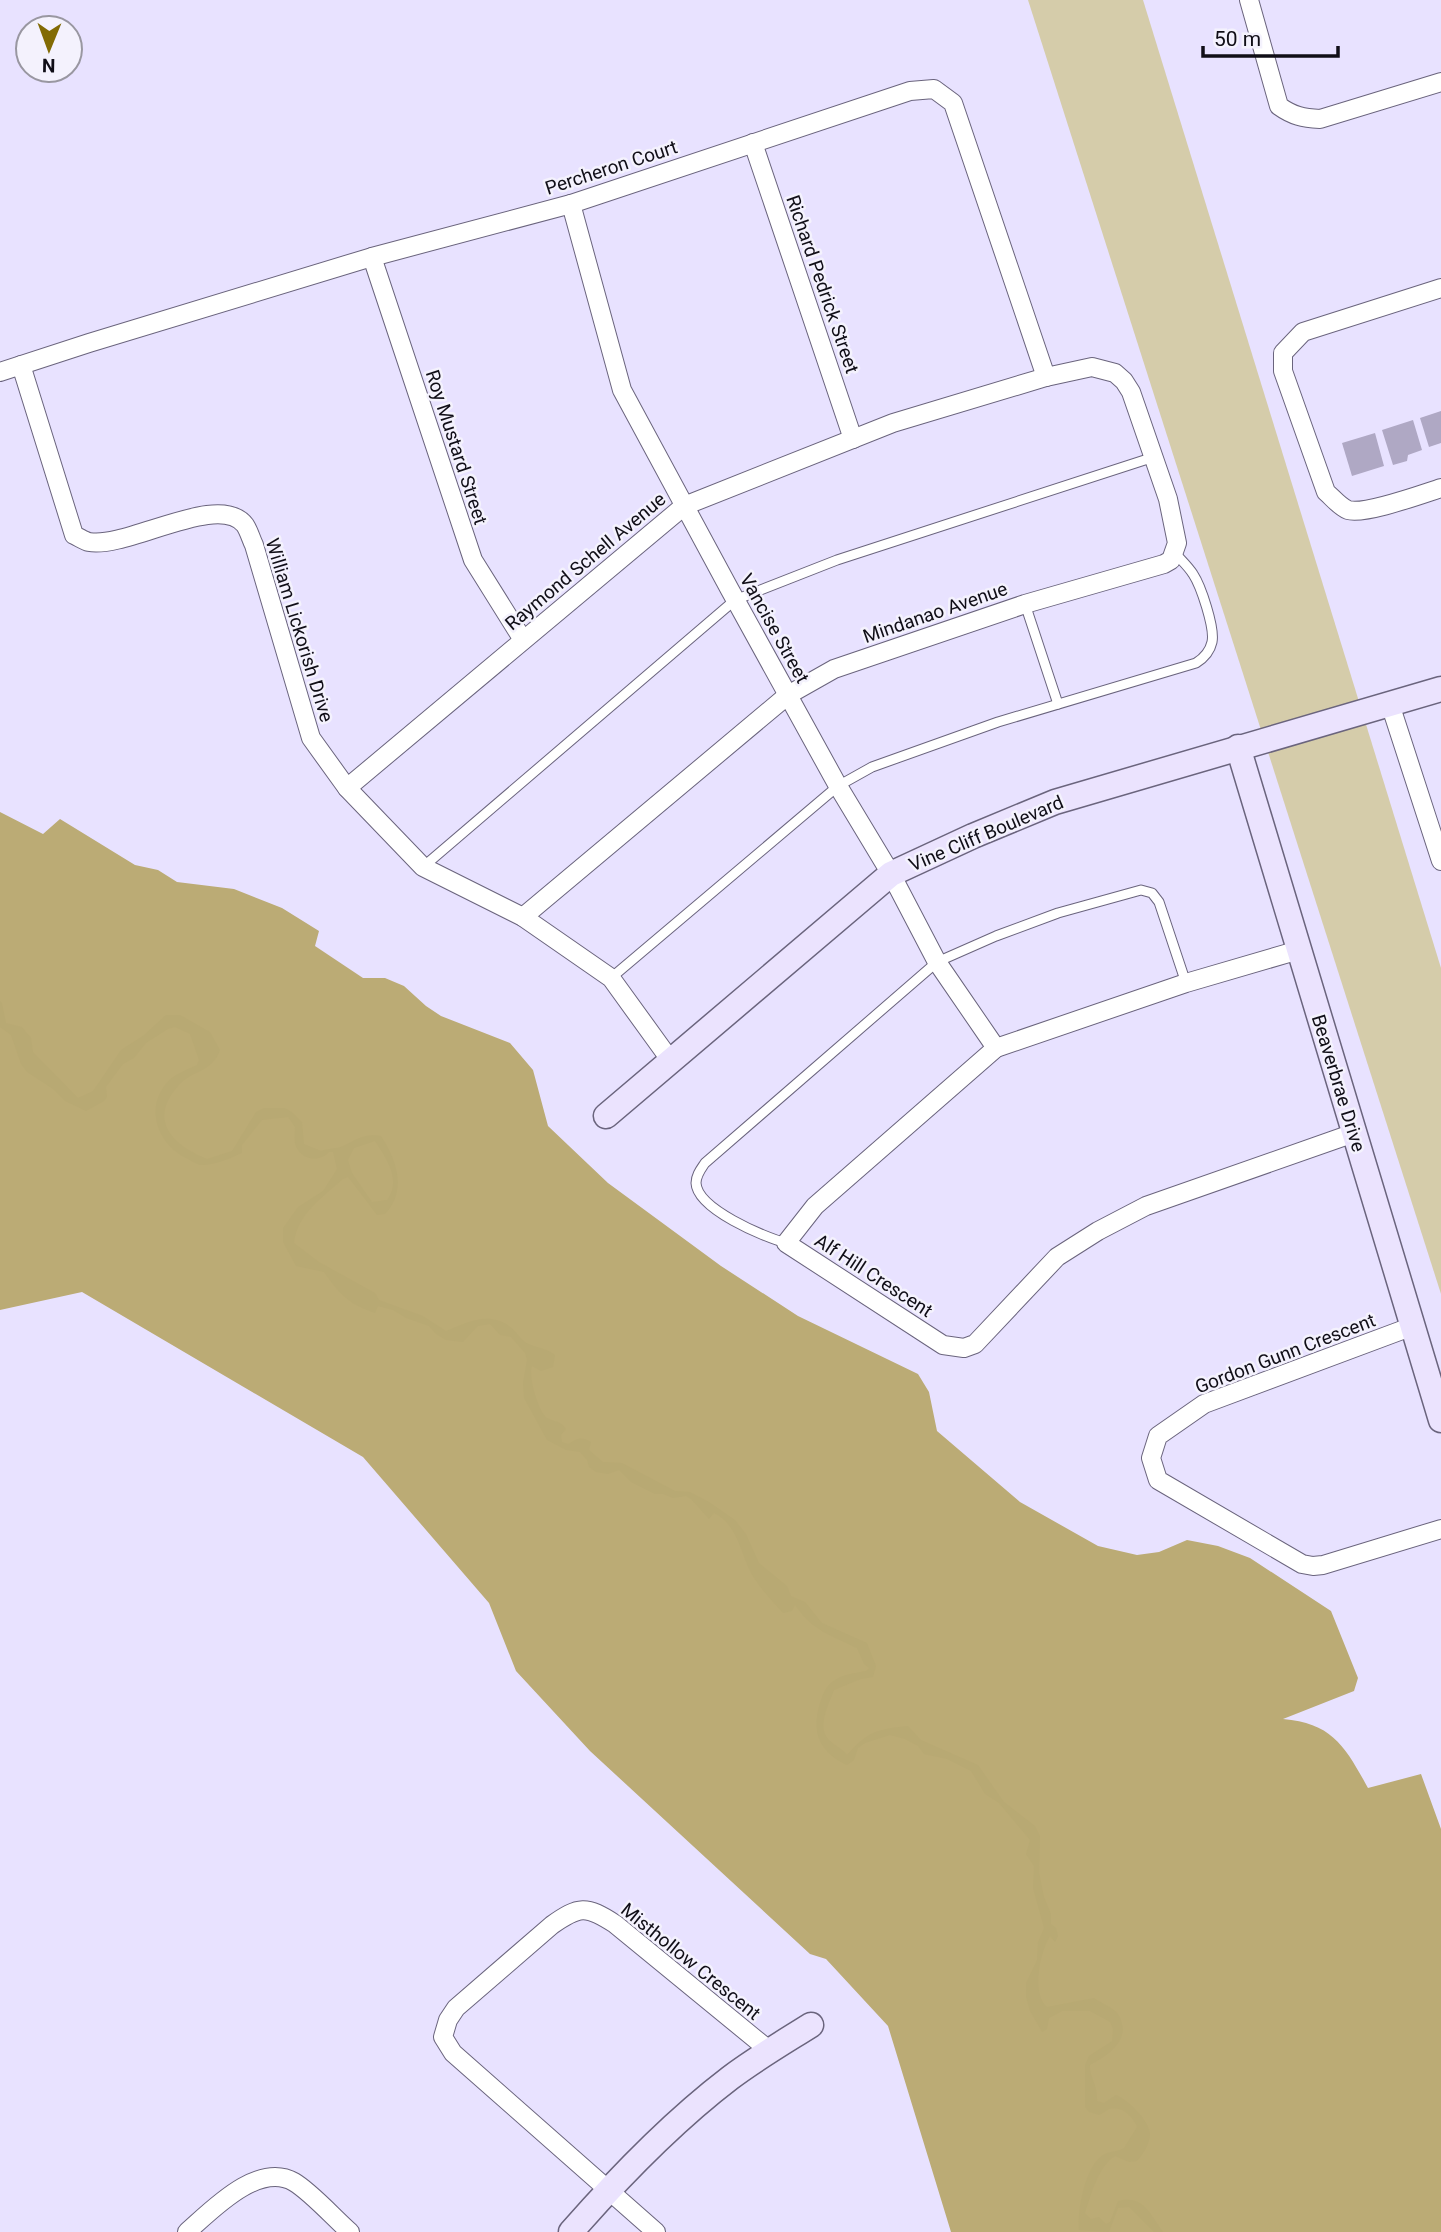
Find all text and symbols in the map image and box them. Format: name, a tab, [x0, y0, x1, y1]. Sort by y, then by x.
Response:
north arrow	[14, 14, 84, 84]
scale bar	[1203, 14, 1338, 58]
text: 50 m	[1214, 27, 1261, 51]
text: N	[42, 54, 56, 77]
street label: Percheron Court	[542, 135, 680, 200]
street label: Richard Pedrick Street	[781, 192, 864, 376]
street label: Roy Mustard Street	[421, 367, 492, 527]
street label: Raymond Schell Avenue	[500, 488, 670, 635]
street label: William Lickorish Drive	[261, 535, 338, 725]
street label: Vancise Street	[735, 569, 814, 687]
street label: Mindanao Avenue	[860, 577, 1010, 648]
street label: Vine Cliff Boulevard	[905, 791, 1067, 876]
street label: Beaverbrae Drive	[1307, 1012, 1370, 1155]
street label: Alf Hill Crescent	[811, 1229, 937, 1322]
street label: Gordon Gunn Crescent	[1192, 1308, 1379, 1398]
street label: Misthollow Crescent	[616, 1898, 765, 2025]

